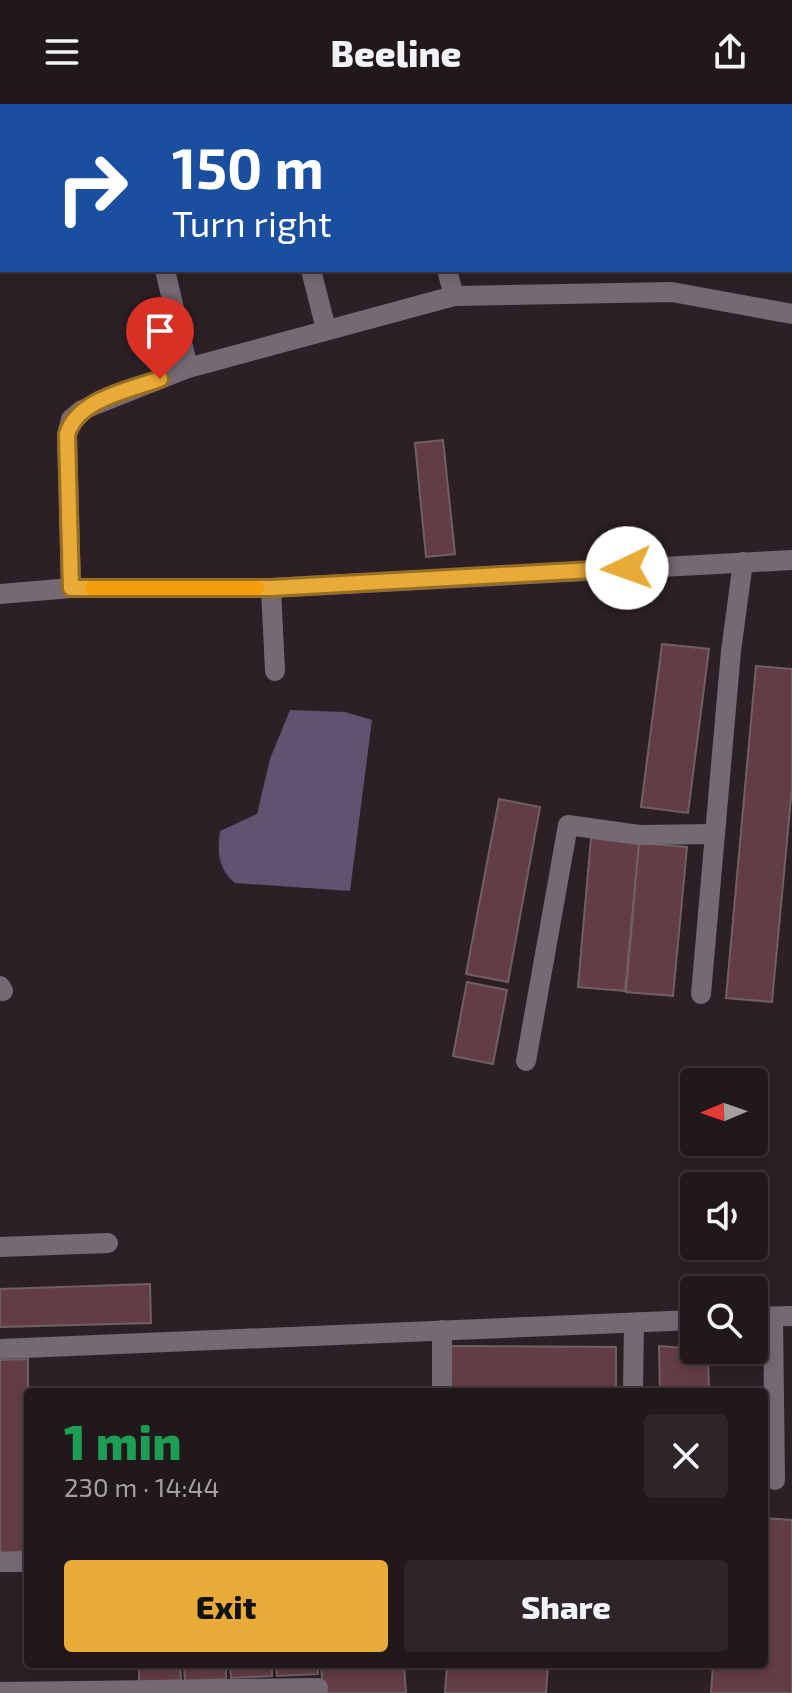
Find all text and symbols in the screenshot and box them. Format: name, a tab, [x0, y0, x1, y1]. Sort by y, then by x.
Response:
icon: menu	[40, 30, 84, 74]
icon: share	[708, 30, 752, 74]
text: Beeline	[331, 31, 461, 74]
text: 150 m	[172, 133, 324, 200]
icon: right	[40, 136, 144, 240]
text: Turn right	[172, 201, 332, 244]
pin	[126, 297, 194, 379]
icon: arrive	[138, 309, 182, 353]
position arrow	[585, 526, 669, 610]
north arrow	[680, 1068, 768, 1156]
map controls	[680, 1068, 768, 1364]
button: sound	[680, 1172, 768, 1260]
button: search	[680, 1276, 768, 1364]
text: 1 min	[64, 1412, 182, 1470]
button: close	[644, 1414, 728, 1498]
text: 230 m · 14:44	[64, 1471, 220, 1502]
button: Exit	[64, 1560, 388, 1652]
button: Share	[404, 1560, 728, 1652]

